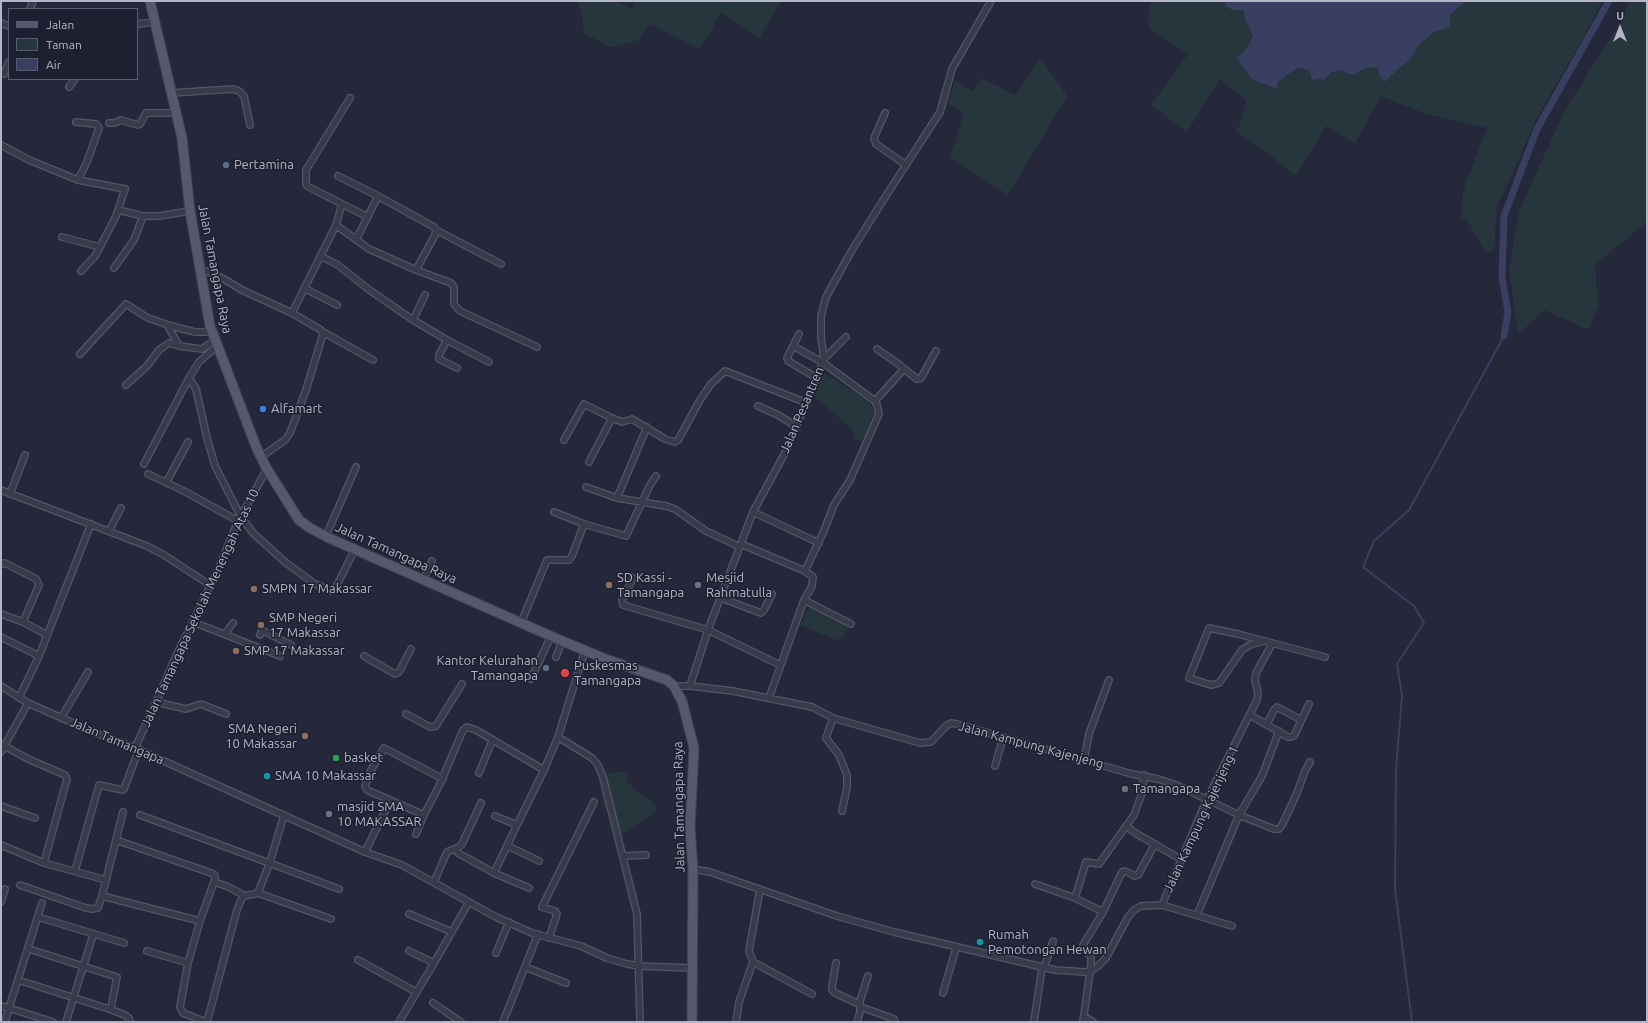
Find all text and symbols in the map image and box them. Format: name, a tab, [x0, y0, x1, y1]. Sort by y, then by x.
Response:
legend	[8, 8, 138, 80]
north arrow	[1600, 8, 1640, 48]
text: U	[1616, 10, 1624, 22]
text: Jalan	[46, 18, 74, 31]
text: Taman	[46, 38, 82, 51]
text: Air	[46, 58, 61, 71]
place label: Pertamina	[234, 157, 294, 173]
marker: Pertamina	[221, 160, 231, 170]
street label: Jalan Tamangapa Raya	[195, 203, 235, 335]
street label: Jalan Pesantren	[777, 364, 827, 456]
place label: Alfamart	[271, 401, 322, 417]
marker: Alfamart	[258, 404, 268, 414]
street label: Jalan Tamangapa Sekolah Menengah Atas 10	[138, 487, 262, 729]
street label: Jalan Tamangapa Raya	[333, 519, 459, 587]
place label: SD Kassi - Tamangapa	[617, 570, 684, 601]
place label: Mesjid Rahmatulla	[706, 570, 772, 601]
marker: SD Kassi - Tamangapa	[604, 580, 614, 590]
marker: Mesjid Rahmatulla	[693, 580, 703, 590]
place label: SMPN 17 Makassar	[262, 581, 372, 597]
marker: SMPN 17 Makassar	[249, 584, 259, 594]
place label: SMP Negeri 17 Makassar	[269, 610, 341, 641]
marker: SMP Negeri 17 Makassar	[256, 620, 266, 630]
place label: SMP 17 Makassar	[244, 643, 345, 659]
marker: SMP 17 Makassar	[231, 646, 241, 656]
place label: Kantor Kelurahan Tamangapa	[437, 653, 538, 684]
place label: Puskesmas Tamangapa	[574, 658, 641, 689]
marker: Kantor Kelurahan Tamangapa	[541, 663, 551, 673]
marker: Puskesmas Tamangapa	[559, 667, 571, 679]
street label: Jalan Tamangapa	[68, 714, 166, 768]
street label: Jalan Kampung Kajenjeng	[957, 718, 1105, 772]
place label: SMA Negeri 10 Makassar	[225, 721, 297, 752]
marker: SMA Negeri 10 Makassar	[300, 731, 310, 741]
street label: Jalan Tamangapa Raya	[670, 741, 688, 873]
street label: Jalan Kampung Kajenjeng 1	[1160, 743, 1242, 895]
place label: basket	[344, 750, 383, 766]
marker: basket	[331, 753, 341, 763]
place label: SMA 10 Makassar	[275, 768, 376, 784]
marker: SMA 10 Makassar	[262, 771, 272, 781]
place label: Tamangapa	[1133, 781, 1200, 797]
marker: Tamangapa	[1120, 784, 1130, 794]
place label: masjid SMA 10 MAKASSAR	[337, 799, 422, 830]
marker: masjid SMA 10 MAKASSAR	[324, 809, 334, 819]
place label: Rumah Pemotongan Hewan	[988, 927, 1107, 958]
marker: Rumah Pemotongan Hewan	[975, 937, 985, 947]

